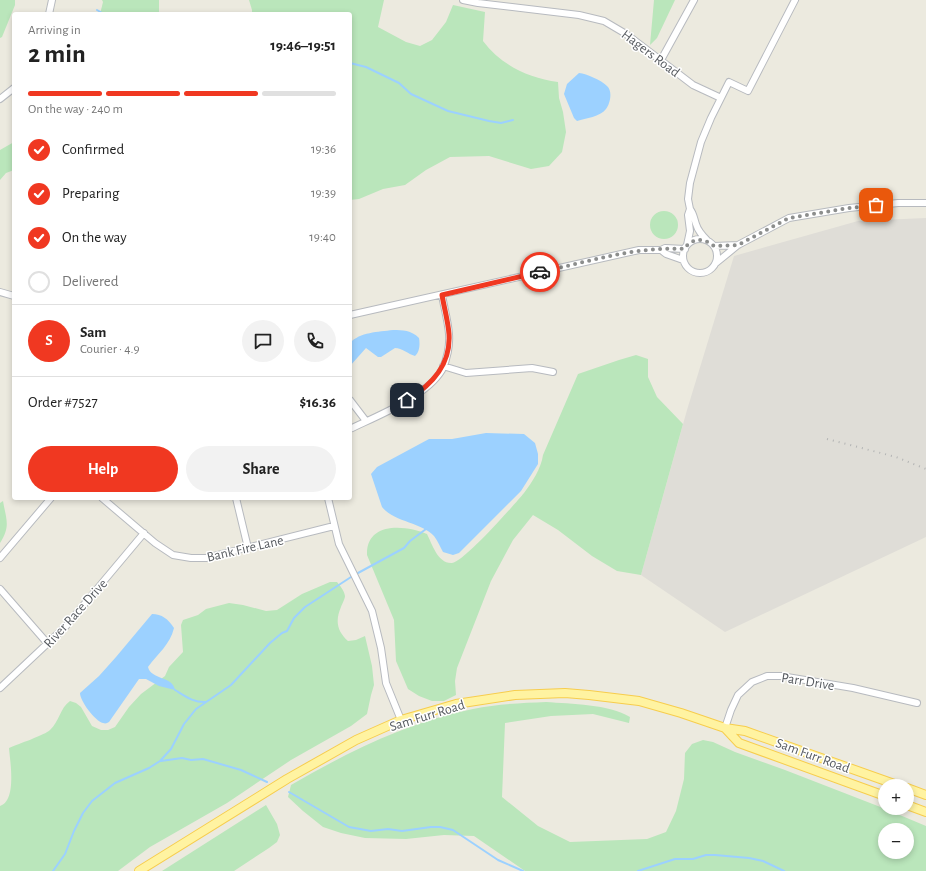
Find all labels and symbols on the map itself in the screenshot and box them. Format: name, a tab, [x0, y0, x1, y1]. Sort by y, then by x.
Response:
street label: Hagers Road	[619, 27, 682, 80]
pin	[859, 188, 893, 222]
courier	[520, 252, 560, 292]
pin	[390, 383, 424, 417]
street label: Bank Fire Lane	[205, 533, 285, 565]
street label: River Race Drive	[41, 577, 110, 651]
street label: Parr Drive	[780, 671, 835, 693]
street label: Sam Furr Road	[388, 698, 467, 734]
street label: Sam Furr Road	[774, 736, 852, 776]

